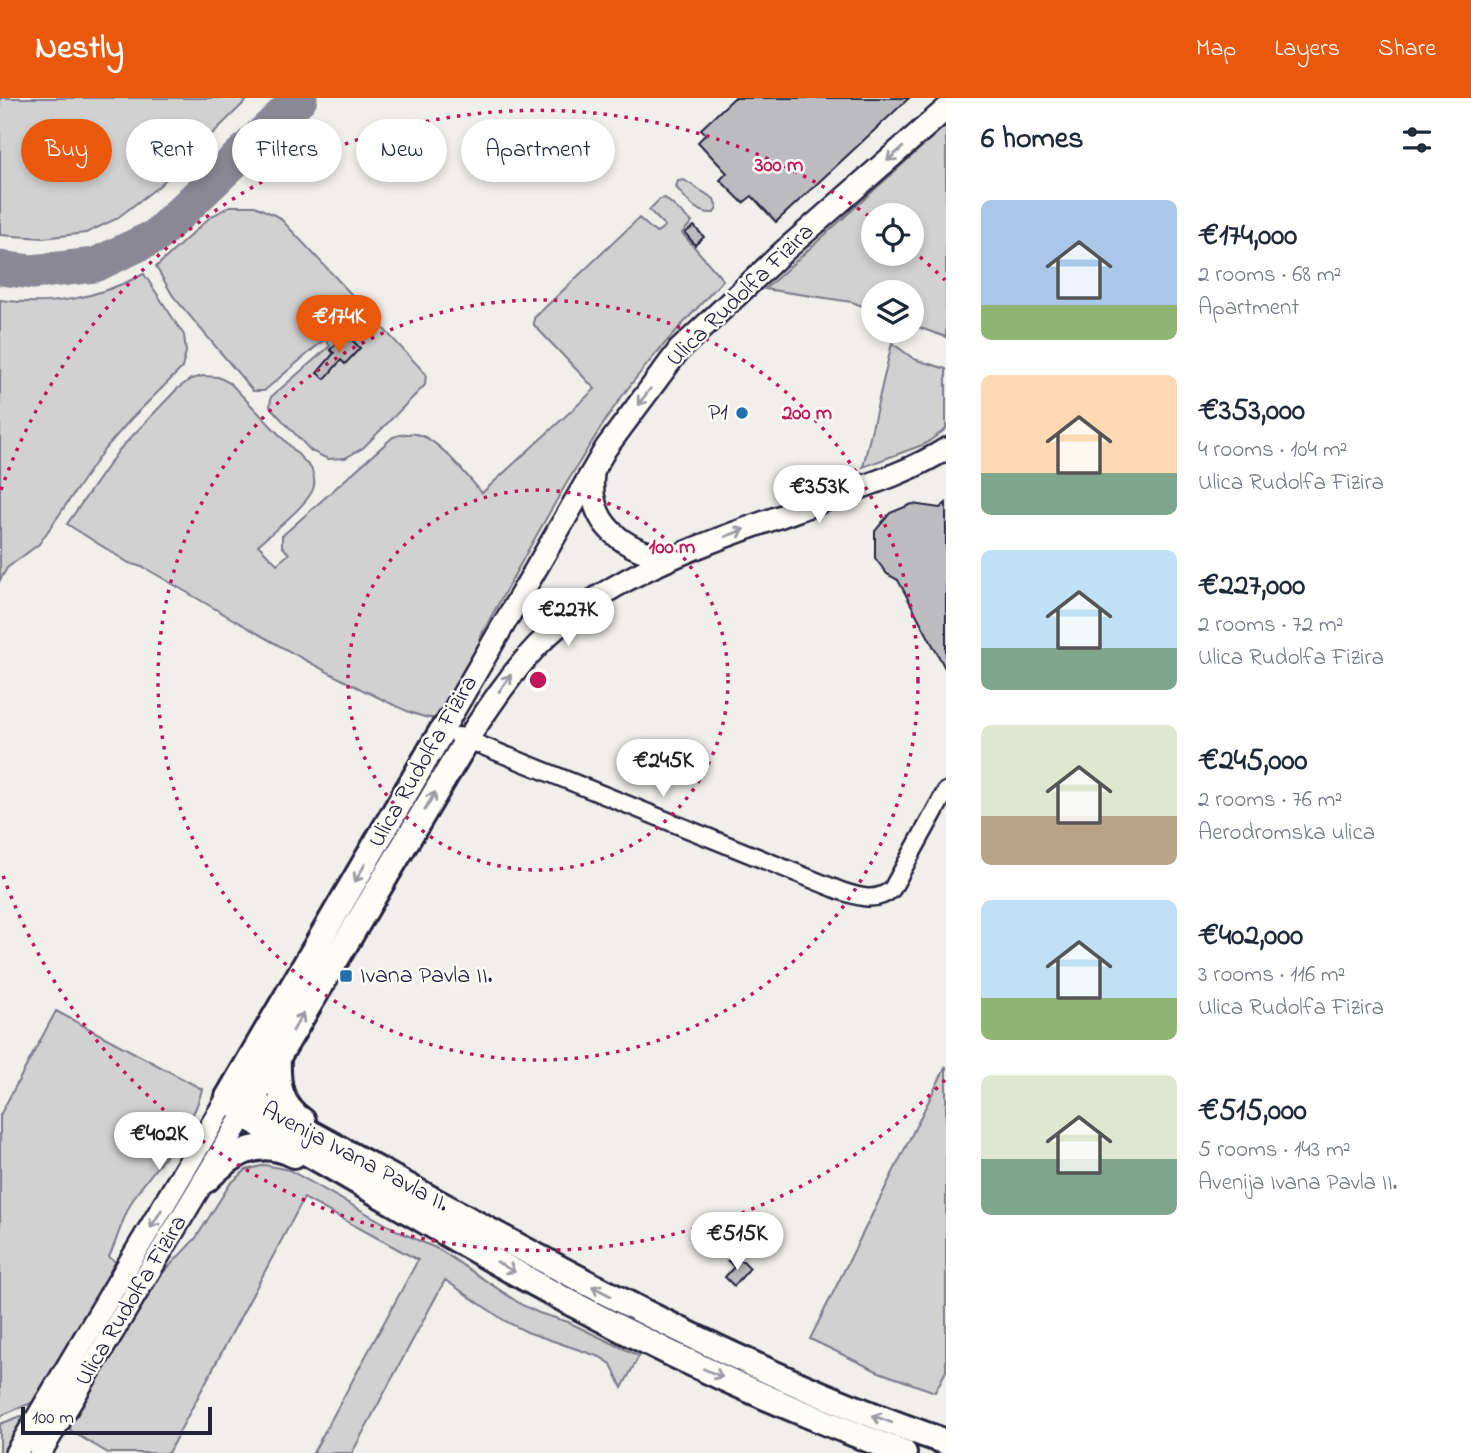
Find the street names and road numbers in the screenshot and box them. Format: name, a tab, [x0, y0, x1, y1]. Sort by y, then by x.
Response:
street label: Ulica Rudolfa Fizira	[659, 216, 823, 376]
street label: Ulica Rudolfa Fizira	[360, 669, 488, 855]
street label: Avenija Ivana Pavla II.	[255, 1094, 455, 1222]
street label: Ulica Rudolfa Fizira	[67, 1209, 197, 1393]

